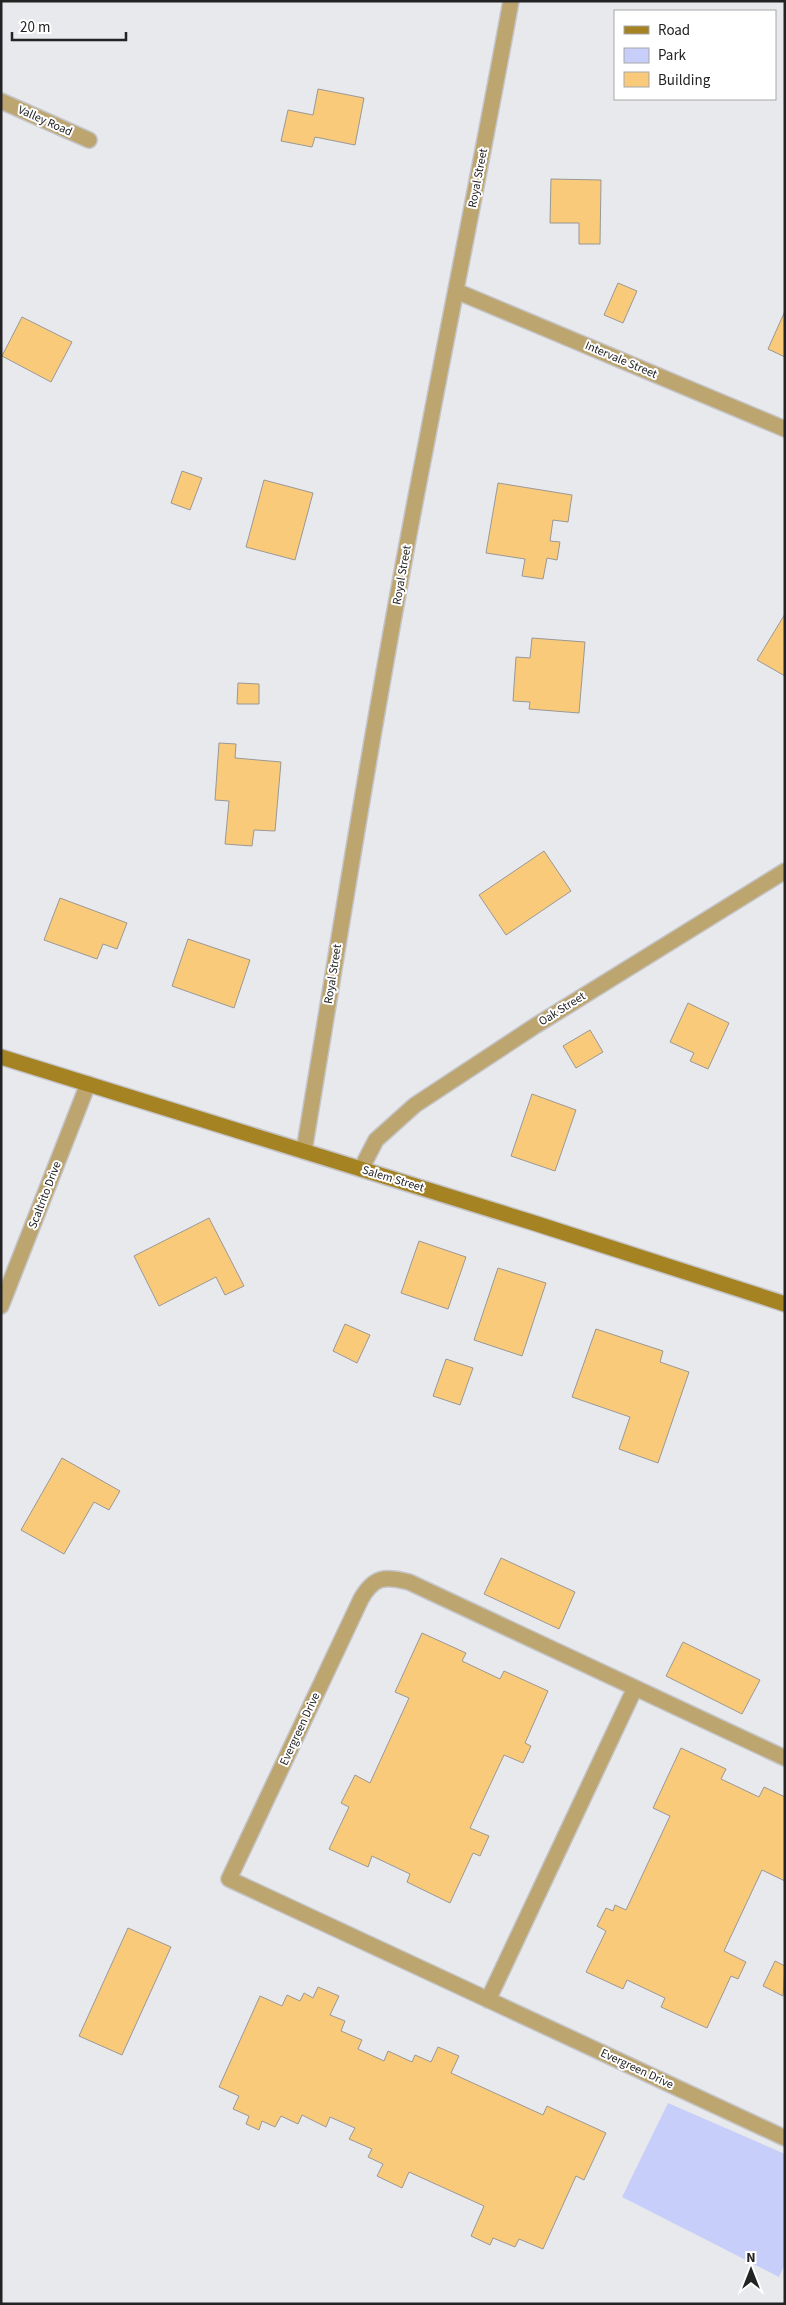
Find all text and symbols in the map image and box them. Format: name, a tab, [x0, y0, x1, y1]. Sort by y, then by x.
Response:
scale bar	[12, 10, 126, 42]
legend	[614, 10, 776, 100]
text: 20 m	[20, 17, 50, 38]
text: Road	[658, 20, 690, 41]
text: Park	[658, 45, 687, 66]
text: Building	[658, 70, 711, 91]
street label: Valley Road	[15, 101, 75, 141]
street label: Royal Street	[464, 147, 492, 209]
street label: Intervale Street	[582, 337, 660, 383]
street label: Royal Street	[388, 544, 416, 606]
street label: Royal Street	[320, 943, 346, 1005]
street label: Oak Street	[535, 988, 589, 1030]
street label: Scaltrito Drive	[24, 1159, 66, 1231]
street label: Salem Street	[360, 1162, 426, 1196]
street label: Evergreen Drive	[276, 1690, 324, 1768]
street label: Evergreen Drive	[598, 2045, 676, 2093]
north arrow	[726, 2245, 776, 2295]
text: N	[746, 2248, 756, 2268]

